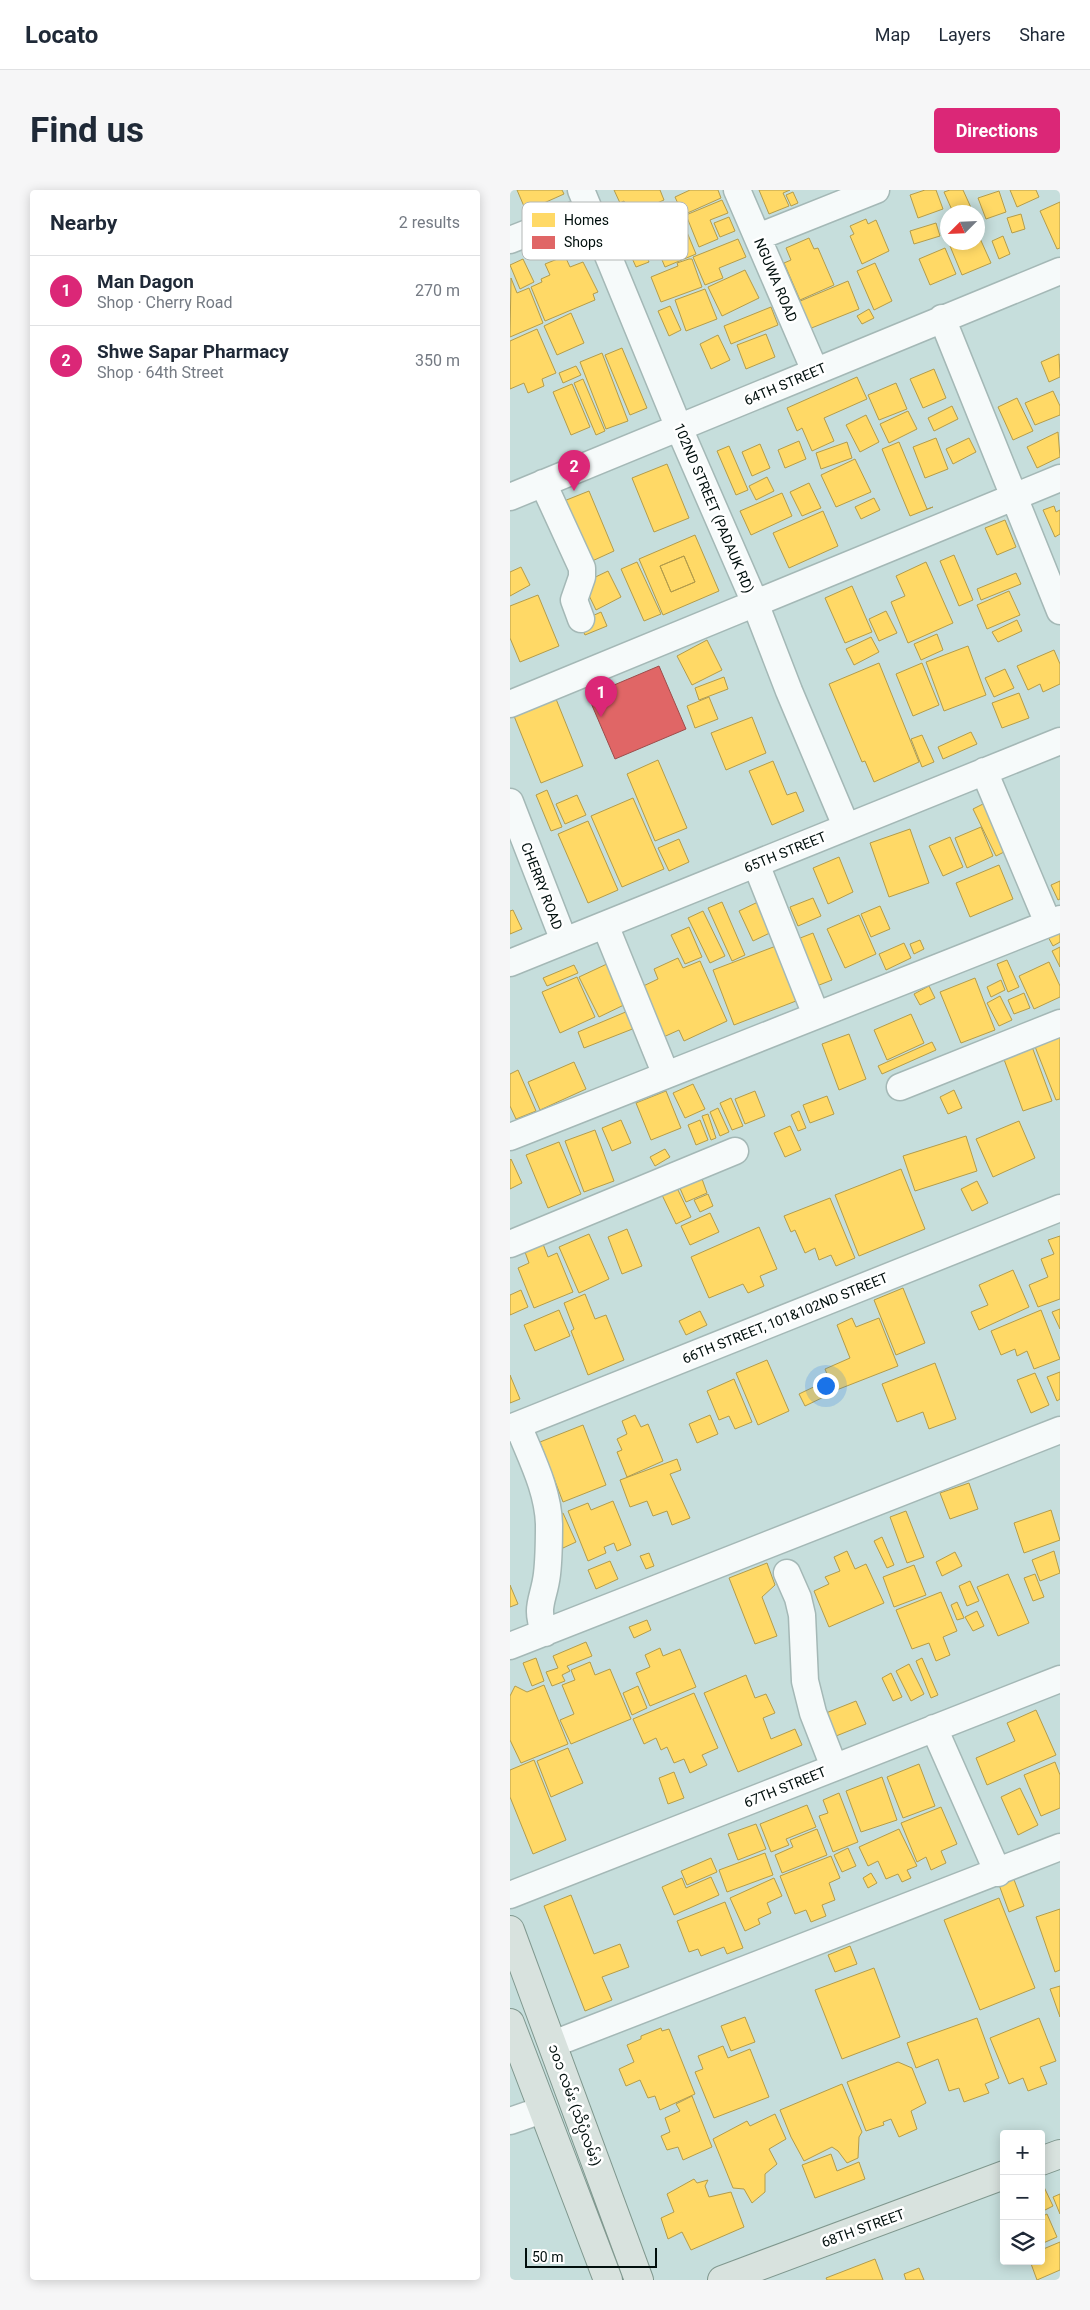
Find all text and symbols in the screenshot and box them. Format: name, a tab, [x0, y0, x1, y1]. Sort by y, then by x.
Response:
text: Locato	[25, 21, 98, 49]
text: Map	[875, 24, 910, 45]
text: Layers	[938, 24, 991, 45]
text: Share	[1019, 24, 1065, 45]
button: Directions	[934, 108, 1060, 153]
text: Find us	[30, 110, 144, 151]
legend	[522, 202, 688, 260]
north arrow	[940, 205, 985, 250]
text: Nearby	[50, 211, 117, 235]
text: Homes	[564, 212, 609, 228]
text: 2 results	[399, 213, 460, 232]
text: Shops	[564, 234, 603, 250]
street label: NGUWA ROAD	[751, 236, 801, 324]
text: Man Dagon	[97, 270, 194, 293]
text: 1	[61, 281, 71, 300]
text: 270 m	[415, 281, 460, 300]
text: Shop · Cherry Road	[97, 293, 232, 312]
text: Shwe Sapar Pharmacy	[97, 340, 289, 363]
text: 2	[61, 351, 71, 370]
text: 350 m	[415, 351, 460, 370]
street label: 64TH STREET	[742, 359, 829, 408]
text: Shop · 64th Street	[97, 363, 224, 382]
street label: 102ND STREET (PADAUK RD)	[670, 421, 757, 596]
pin: 2	[558, 450, 590, 491]
pin: 1	[585, 676, 617, 717]
street label: 65TH STREET	[742, 828, 829, 876]
street label: CHERRY ROAD	[518, 840, 566, 932]
street label: 66TH STREET, 101&102ND STREET	[680, 1269, 891, 1367]
your location	[813, 1373, 839, 1399]
street label: 67TH STREET	[742, 1763, 829, 1811]
street label: ၁၀၁ လမ်း (သိပ္ပံလမ်း)	[541, 2041, 606, 2170]
map controls	[1000, 2130, 1045, 2265]
button: +	[1000, 2130, 1045, 2175]
button: −	[1000, 2175, 1045, 2220]
street label: 68TH STREET	[819, 2205, 907, 2250]
button: layers	[1000, 2220, 1045, 2265]
scale bar	[525, 2245, 658, 2268]
text: 50 m	[532, 2249, 564, 2265]

